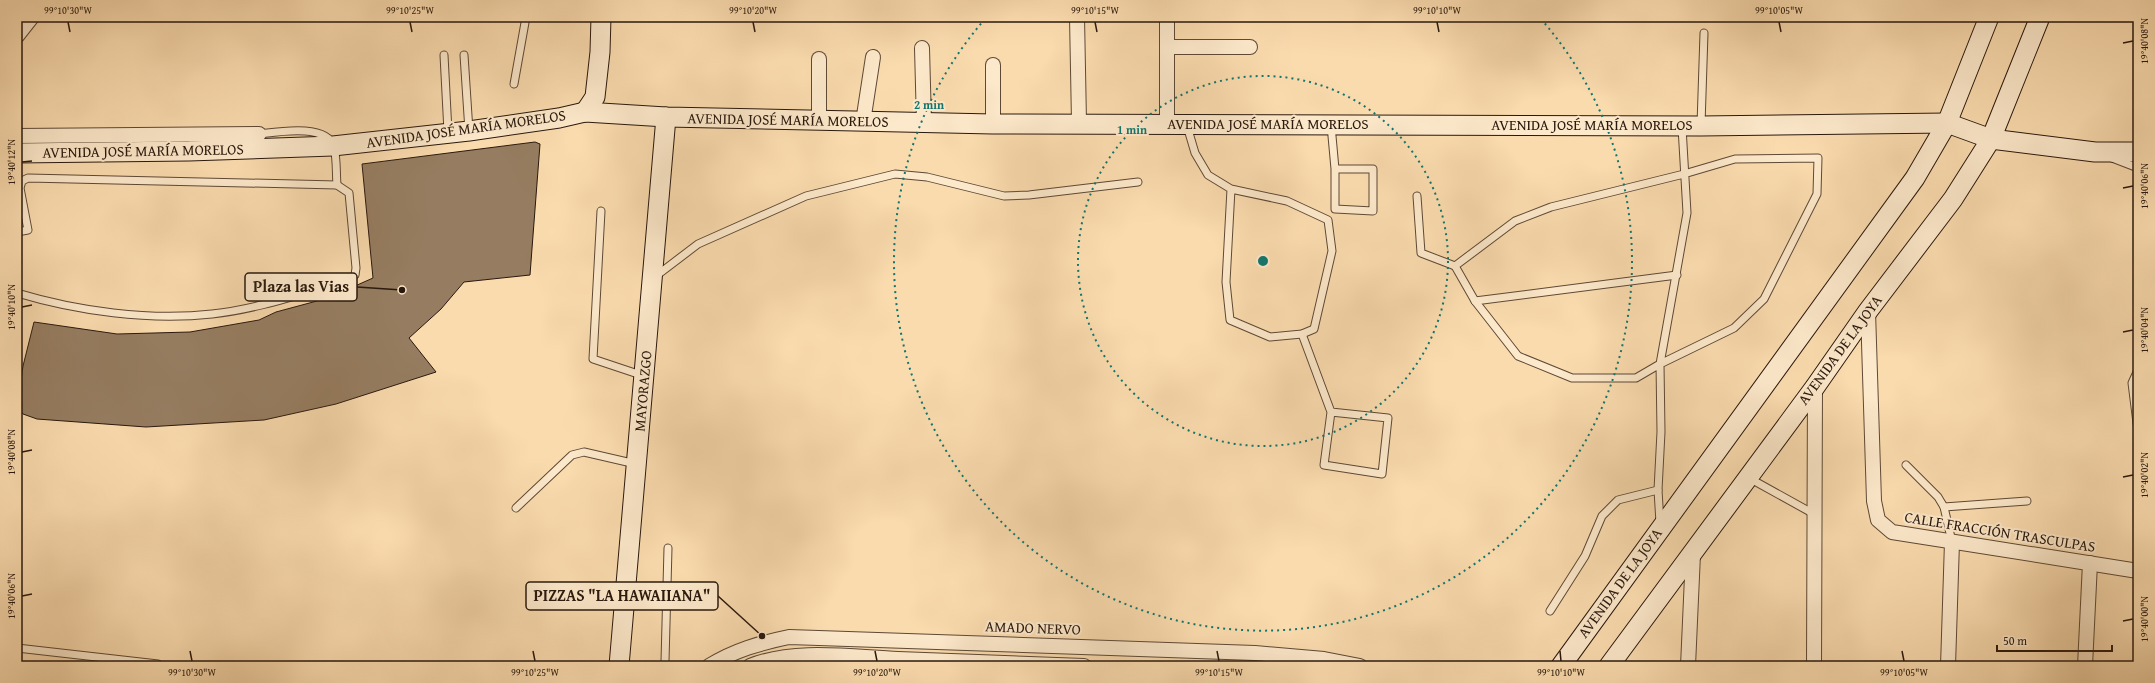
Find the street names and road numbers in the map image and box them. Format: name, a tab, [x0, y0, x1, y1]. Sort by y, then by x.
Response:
street label: AVENIDA JOSÉ MARÍA MORELOS	[365, 104, 567, 153]
street label: AVENIDA JOSÉ MARÍA MORELOS	[687, 107, 889, 132]
street label: AVENIDA JOSÉ MARÍA MORELOS	[1167, 113, 1369, 134]
street label: AVENIDA JOSÉ MARÍA MORELOS	[1491, 114, 1693, 135]
street label: AVENIDA JOSÉ MARÍA MORELOS	[42, 138, 244, 163]
street label: AVENIDA DE LA JOYA	[1793, 291, 1887, 409]
street label: MAYORAZGO	[629, 350, 657, 432]
street label: CALLE FRACCIÓN TRASCULPAS	[1903, 506, 2097, 557]
street label: AVENIDA DE LA JOYA	[1573, 524, 1667, 642]
street label: AMADO NERVO	[985, 615, 1081, 640]

